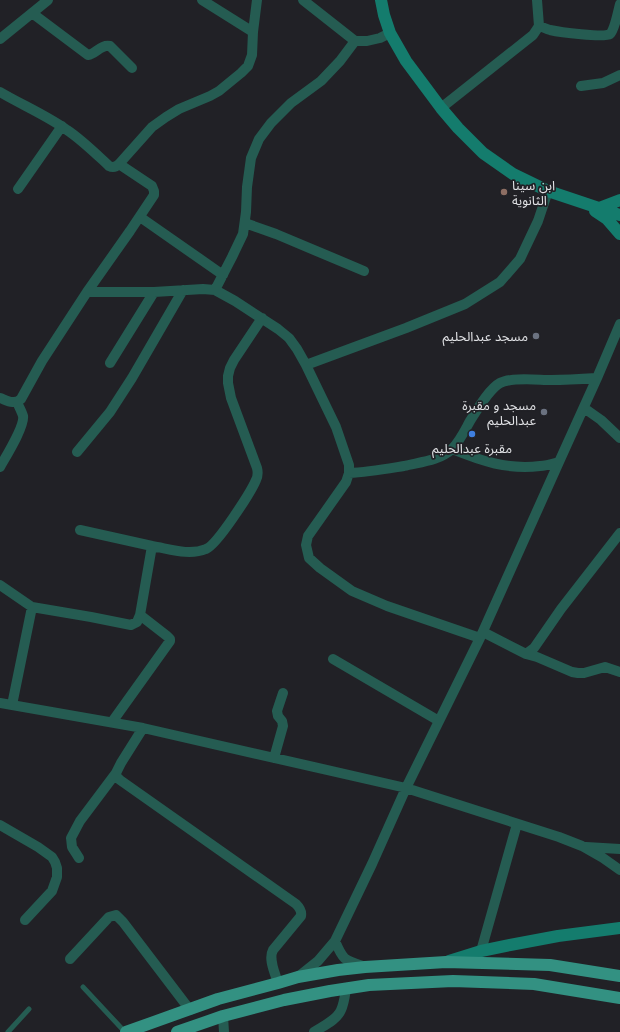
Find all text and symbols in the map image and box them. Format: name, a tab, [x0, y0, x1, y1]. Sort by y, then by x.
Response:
place label: ابن سينا الثانوية	[512, 177, 555, 208]
marker: ابن سينا الثانوية	[499, 187, 509, 197]
place label: مسجد عبدالحليم	[443, 328, 528, 347]
marker: مسجد عبدالحليم	[531, 331, 541, 341]
place label: مسجد و مقبرة عبدالحليم	[462, 397, 536, 431]
marker: مسجد و مقبرة عبدالحليم	[539, 407, 549, 417]
marker: مقبرة عبدالحليم	[467, 429, 477, 439]
place label: مقبرة عبدالحليم	[432, 440, 512, 459]

